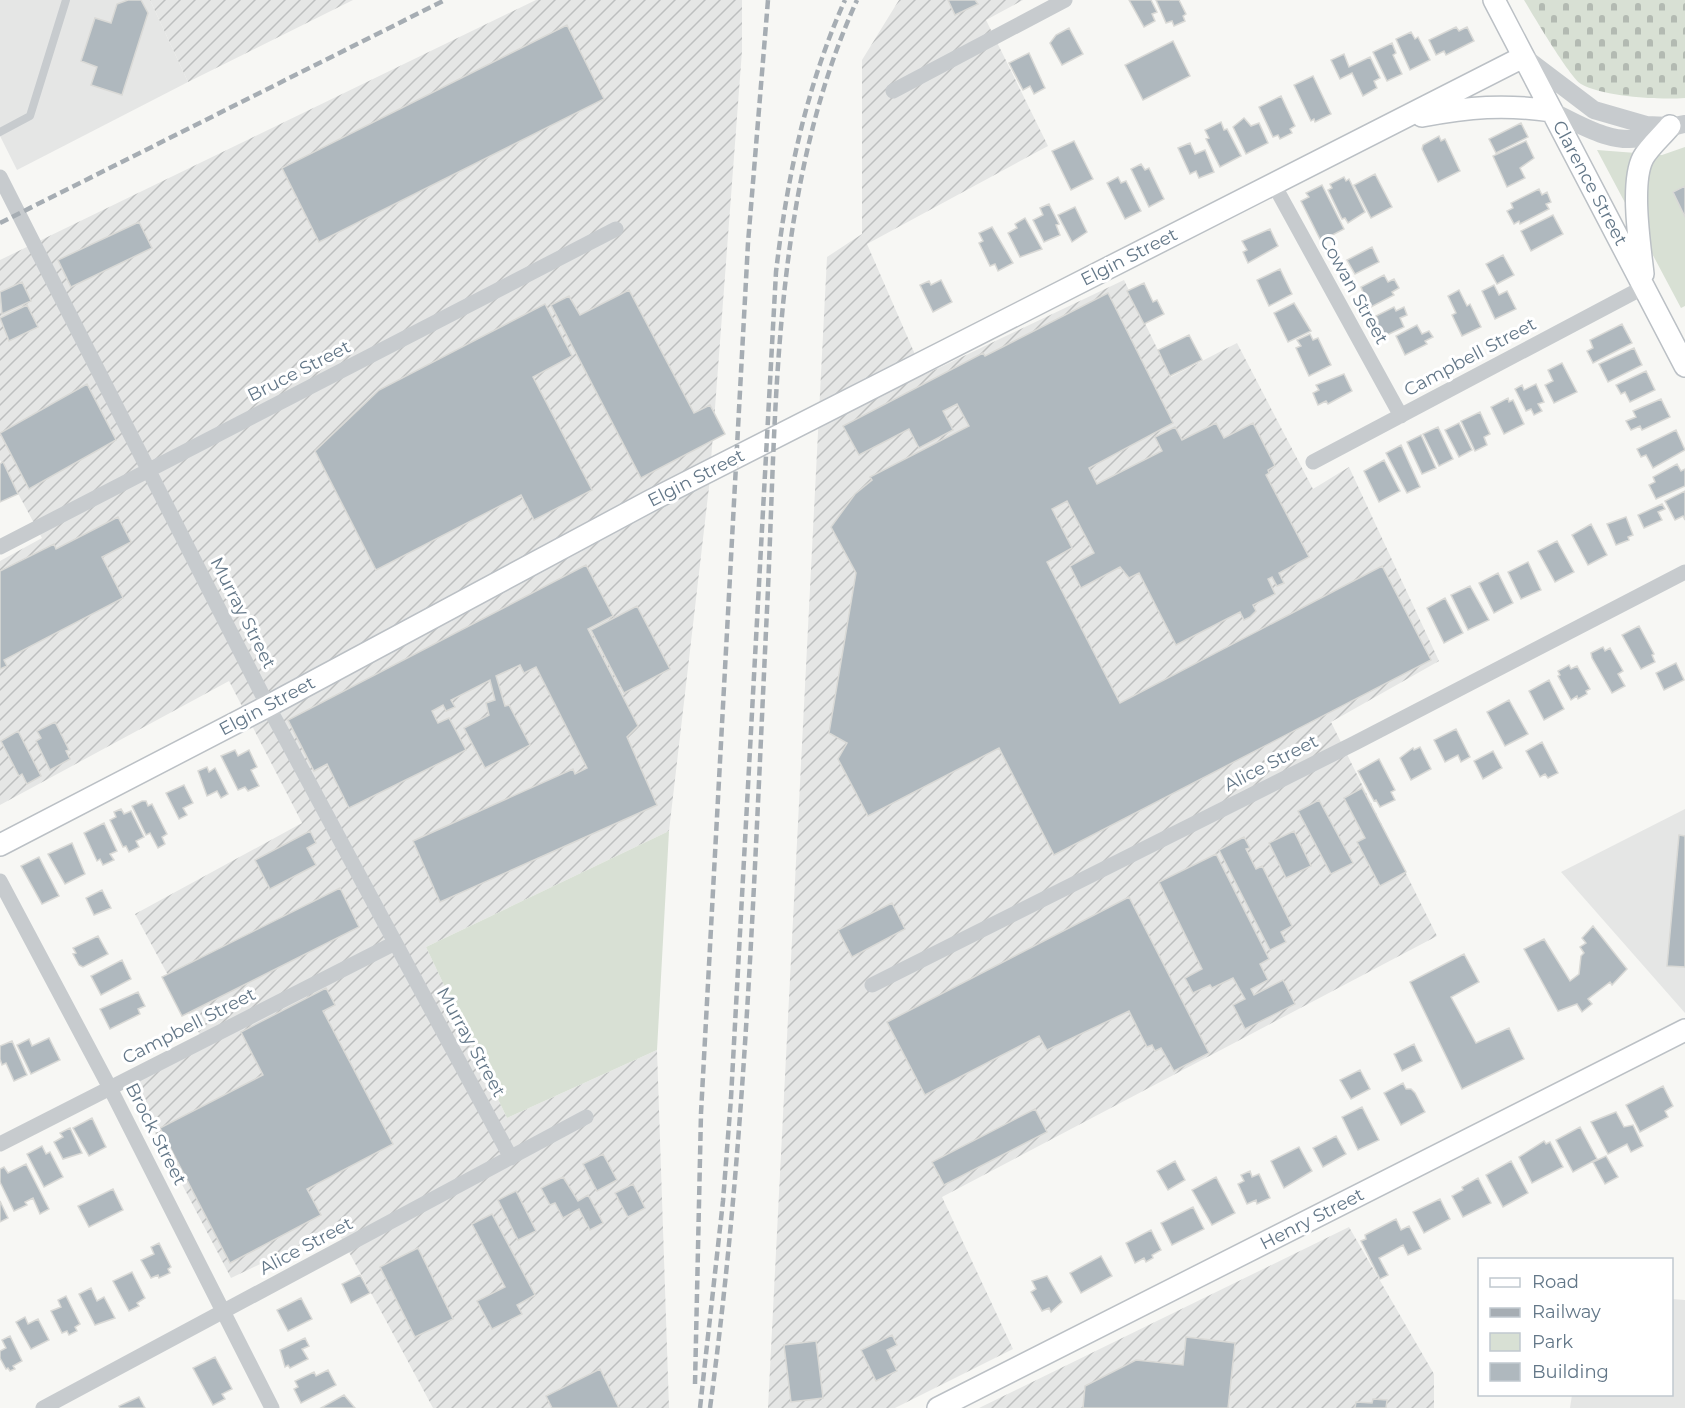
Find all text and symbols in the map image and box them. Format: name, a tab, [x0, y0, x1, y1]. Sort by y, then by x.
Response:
street label: Clarence Street	[1548, 117, 1632, 249]
street label: Elgin Street	[1077, 223, 1181, 291]
street label: Cowan Street	[1315, 232, 1393, 348]
street label: Campbell Street	[1400, 313, 1540, 401]
street label: Bruce Street	[244, 336, 354, 406]
street label: Elgin Street	[644, 444, 748, 512]
street label: Murray Street	[206, 554, 280, 672]
street label: Elgin Street	[215, 672, 319, 740]
street label: Alice Street	[1220, 730, 1322, 796]
street label: Campbell Street	[119, 983, 259, 1069]
street label: Murray Street	[432, 983, 510, 1101]
street label: Brock Street	[121, 1079, 191, 1189]
street label: Henry Street	[1256, 1183, 1368, 1255]
street label: Alice Street	[256, 1212, 356, 1280]
legend	[1478, 1258, 1673, 1396]
text: Road	[1532, 1271, 1579, 1293]
text: Railway	[1532, 1301, 1601, 1323]
text: Park	[1532, 1331, 1573, 1353]
text: Building	[1532, 1361, 1609, 1383]

